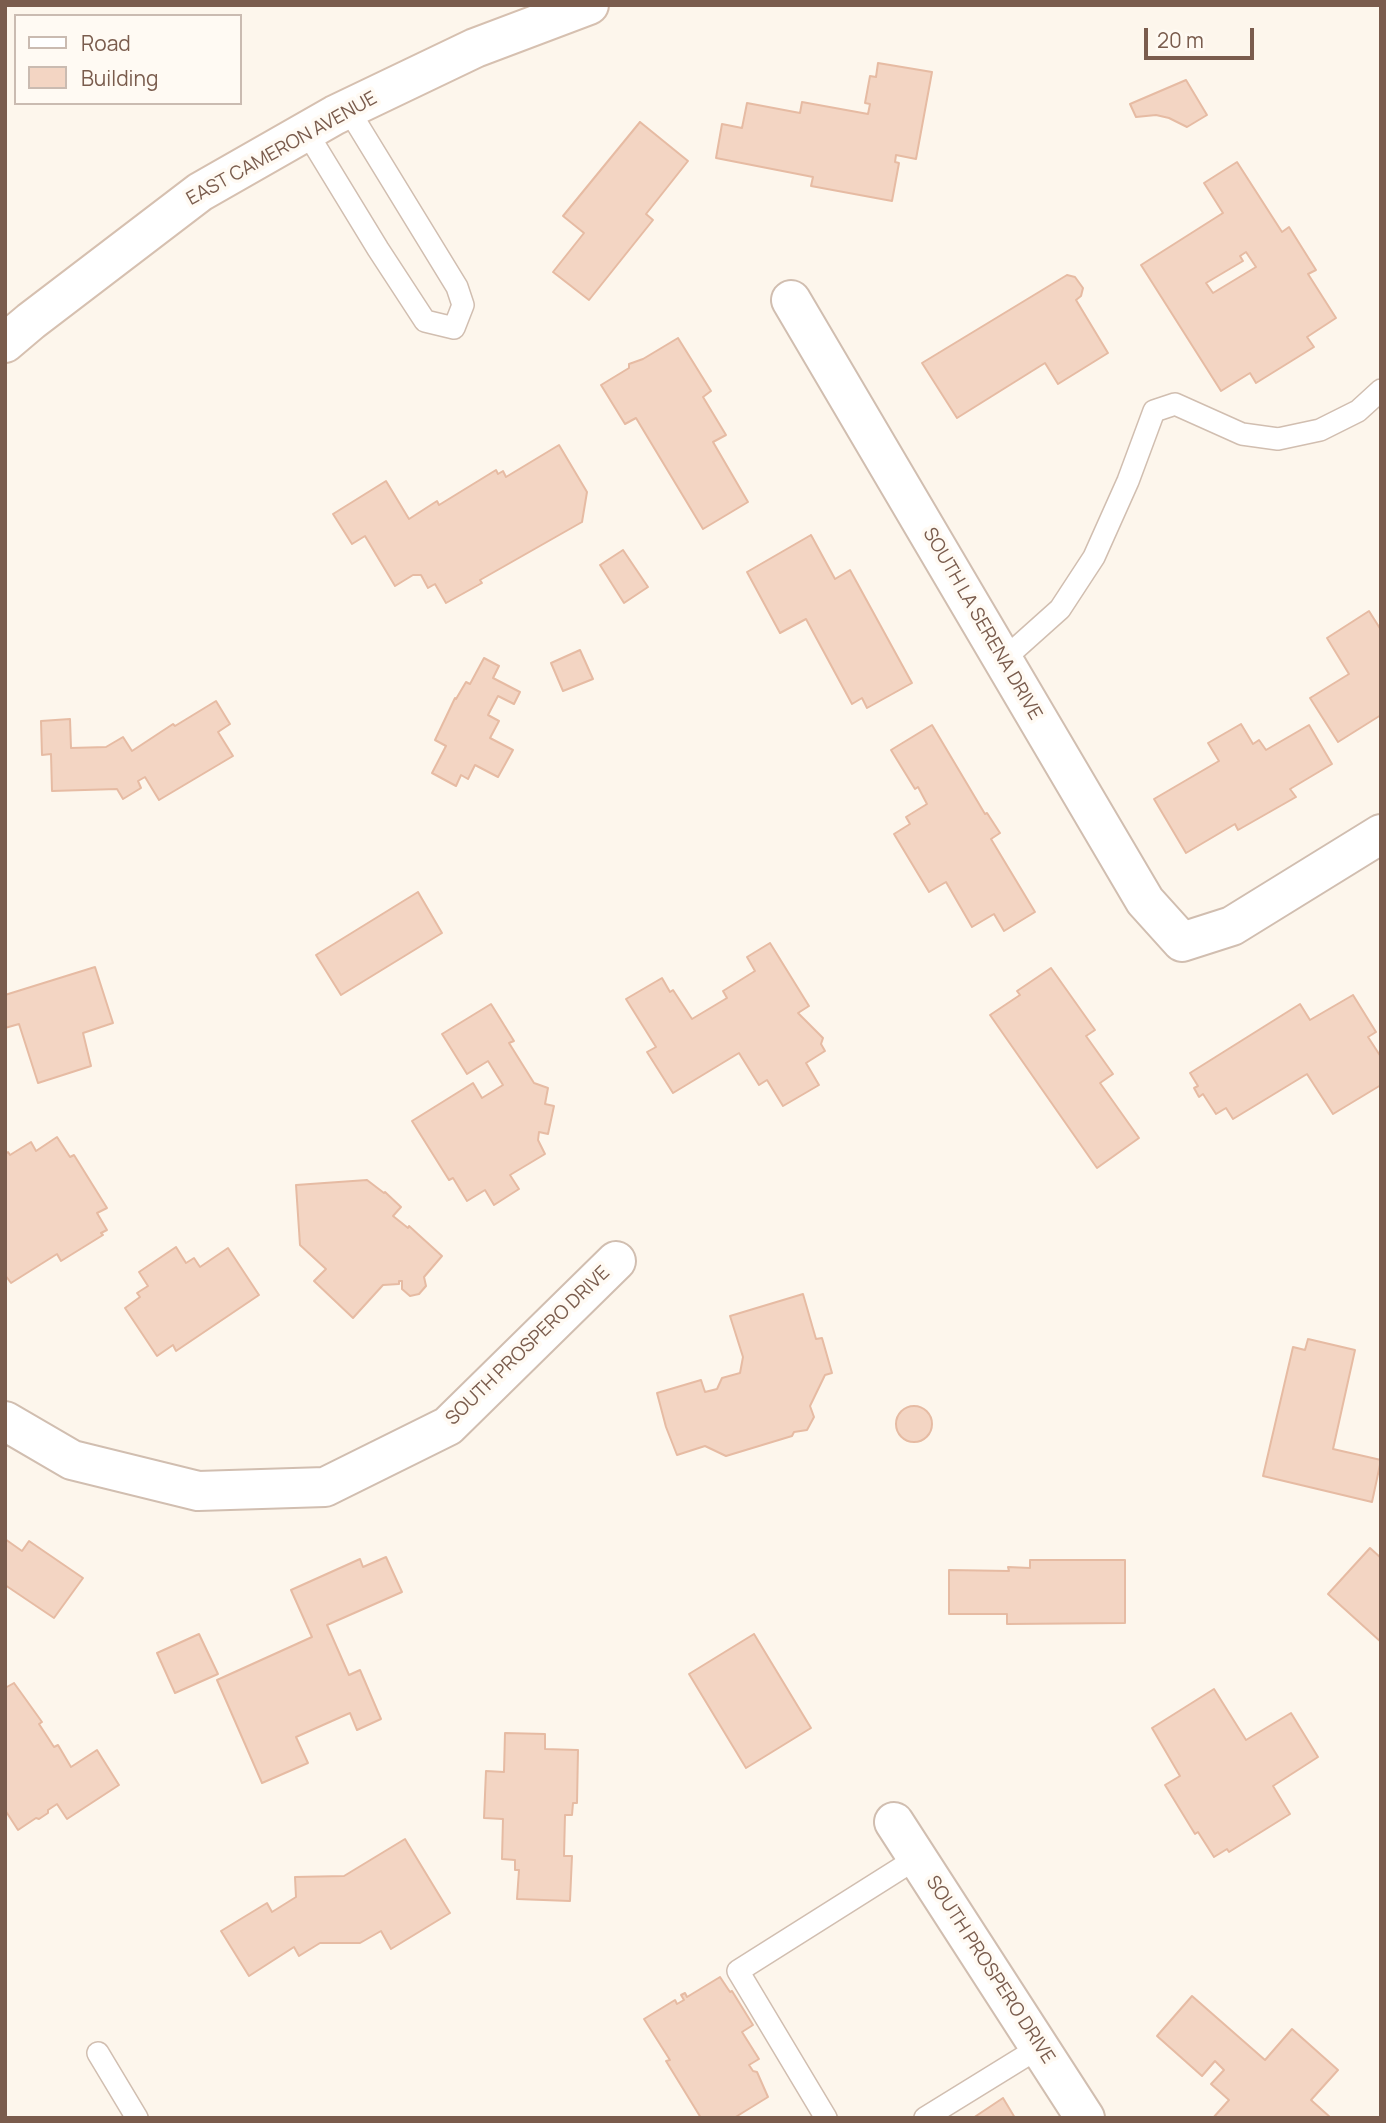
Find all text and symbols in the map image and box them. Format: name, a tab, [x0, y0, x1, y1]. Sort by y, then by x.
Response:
legend	[14, 14, 242, 105]
scale bar	[1148, 14, 1258, 58]
text: 20 m	[1157, 26, 1204, 54]
text: Road	[81, 29, 131, 57]
text: Building	[81, 64, 158, 92]
street label: EAST CAMERON AVENUE	[183, 87, 381, 211]
street label: SOUTH LA SERENA DRIVE	[918, 524, 1046, 724]
street label: SOUTH PROSPERO DRIVE	[441, 1262, 615, 1430]
street label: SOUTH PROSPERO DRIVE	[921, 1872, 1059, 2068]

